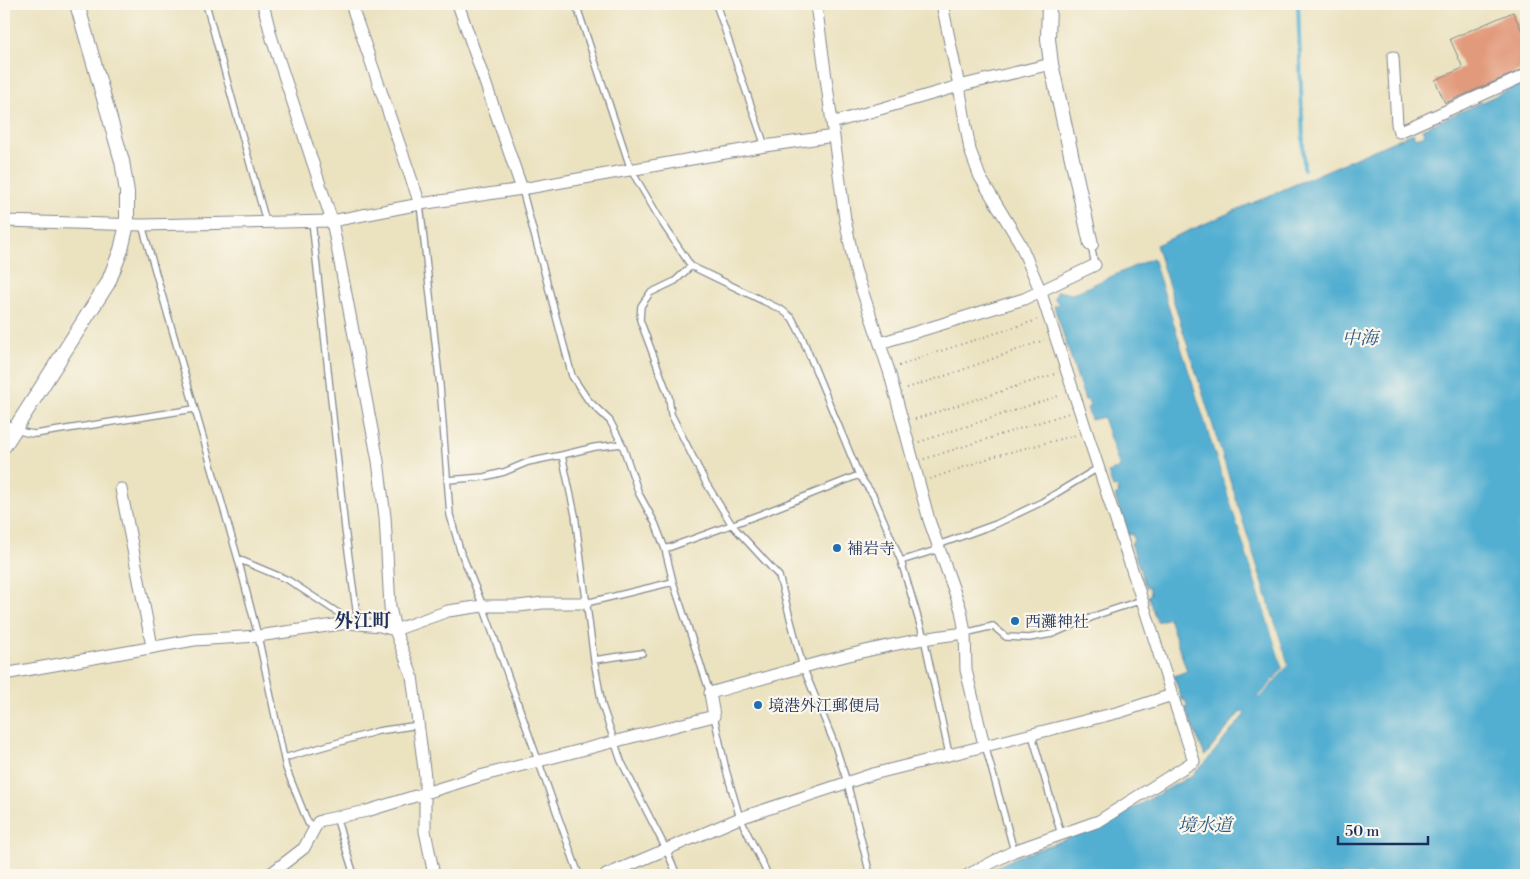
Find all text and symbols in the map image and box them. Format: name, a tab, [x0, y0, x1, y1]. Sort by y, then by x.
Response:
water label: 中海	[1342, 327, 1381, 350]
place label: 補岩寺	[847, 539, 895, 559]
marker: 補岩寺	[831, 542, 843, 554]
district label: 外江町	[334, 609, 392, 633]
place label: 西灘神社	[1025, 612, 1089, 632]
marker: 西灘神社	[1009, 615, 1021, 627]
place label: 境港外江郵便局	[768, 696, 880, 716]
marker: 境港外江郵便局	[752, 699, 764, 711]
water label: 境水道	[1178, 814, 1235, 837]
scale bar	[1338, 814, 1428, 846]
text: 50 m	[1345, 822, 1379, 841]

